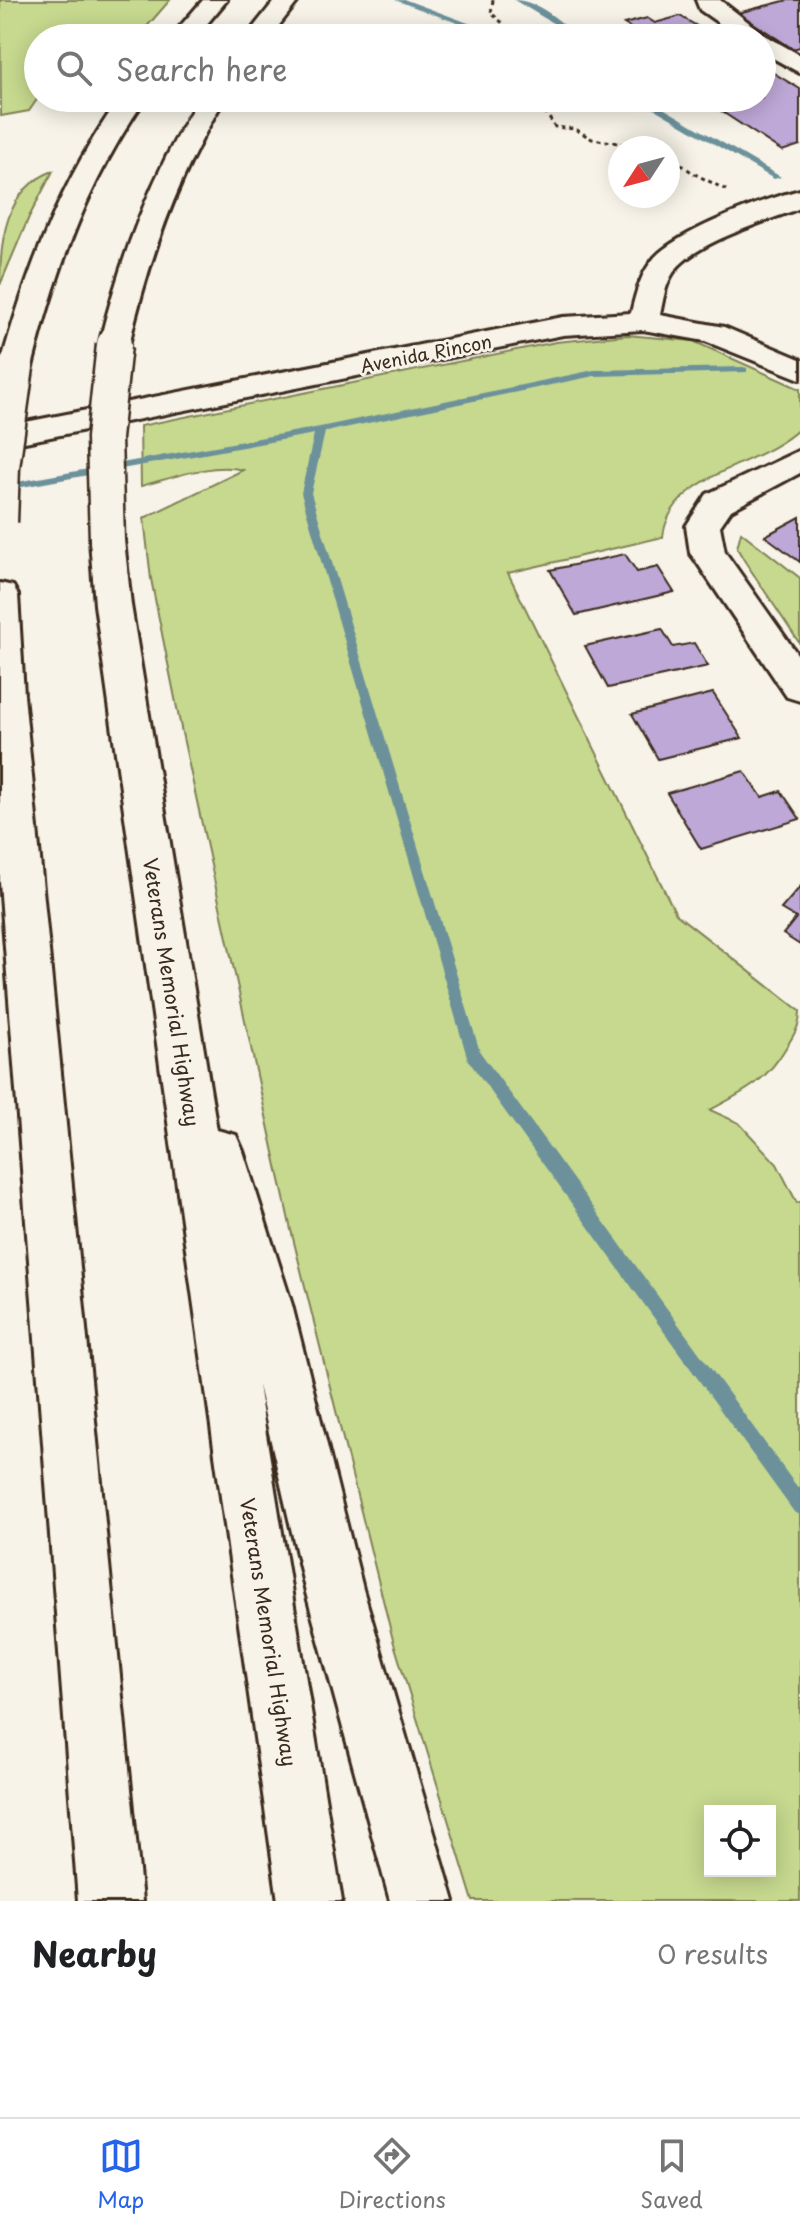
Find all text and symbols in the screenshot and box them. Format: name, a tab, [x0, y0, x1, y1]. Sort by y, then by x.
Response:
search box	[24, 24, 776, 112]
icon: search	[52, 46, 96, 90]
text: Search here	[116, 46, 288, 91]
north arrow	[608, 136, 680, 208]
street label: Avenida Rincon	[358, 327, 494, 379]
street label: Veterans Memorial Highway	[136, 856, 208, 1128]
street label: Veterans Memorial Highway	[233, 1496, 305, 1768]
map controls	[704, 1805, 776, 1877]
button: locate	[704, 1805, 776, 1877]
text: Nearby	[32, 1927, 157, 1979]
text: 0 results	[657, 1934, 768, 1973]
tab: Map	[97, 2134, 144, 2215]
tab: Directions	[339, 2134, 446, 2215]
tab: Saved	[640, 2134, 703, 2215]

